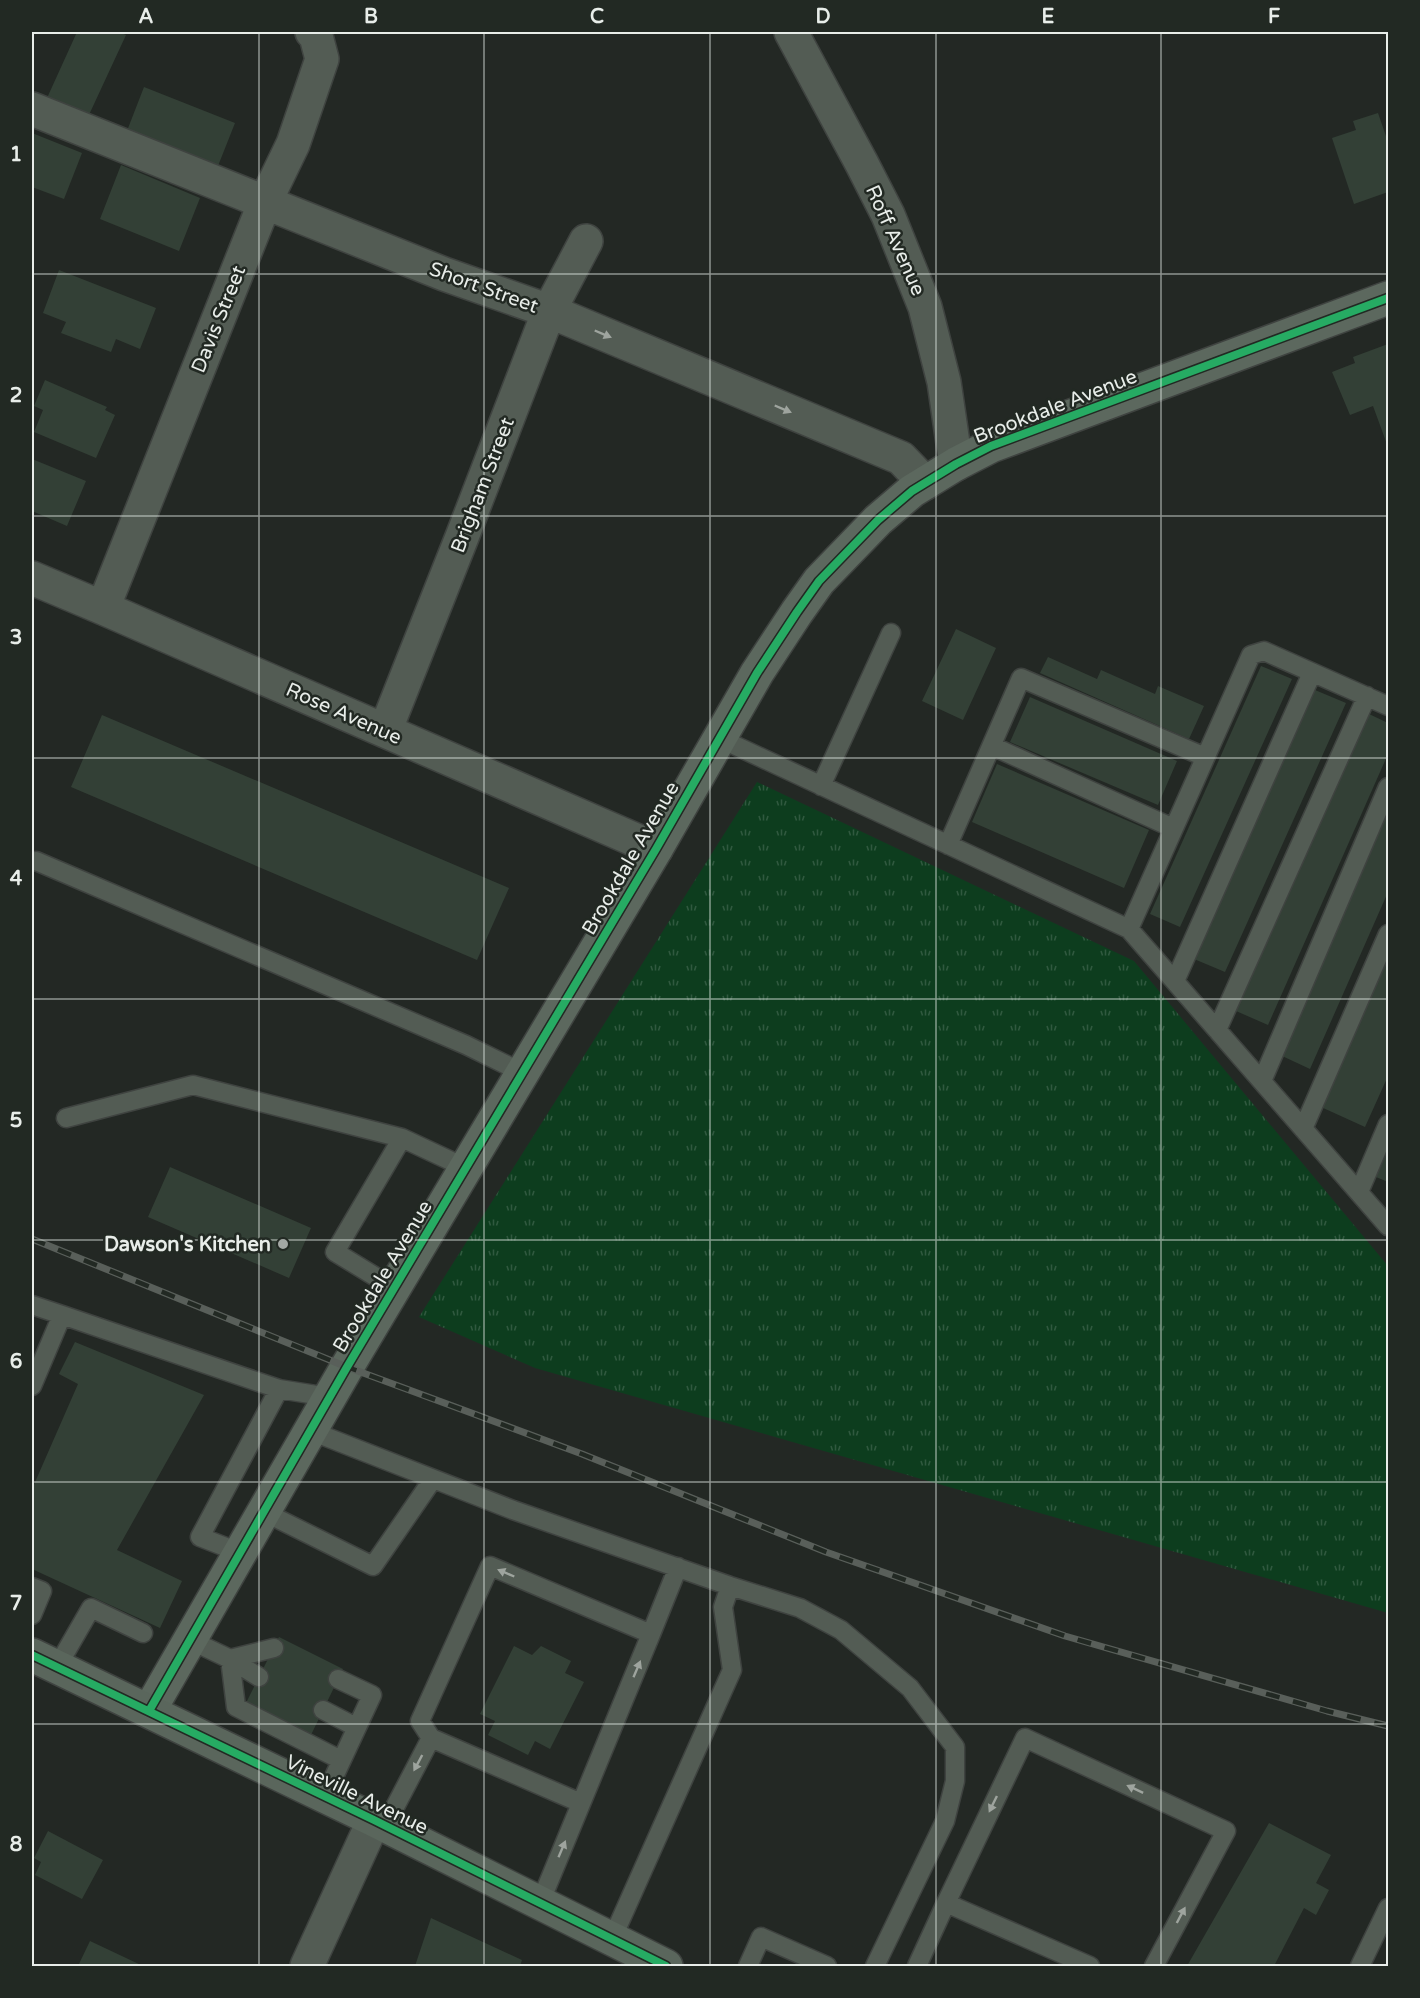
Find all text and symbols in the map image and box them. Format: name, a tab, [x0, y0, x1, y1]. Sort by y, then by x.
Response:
text: A	[139, 5, 154, 29]
text: B	[364, 5, 378, 29]
text: C	[590, 5, 604, 29]
text: D	[815, 5, 831, 29]
text: E	[1042, 5, 1055, 29]
text: F	[1268, 5, 1280, 29]
text: 1	[10, 143, 22, 167]
street label: Roff Avenue	[860, 181, 930, 299]
street label: Short Street	[426, 257, 542, 319]
street label: Davis Street	[187, 262, 251, 376]
one-way arrow	[594, 329, 612, 339]
street label: Brookdale Avenue	[970, 365, 1140, 449]
text: 2	[10, 384, 22, 408]
one-way arrow	[774, 404, 792, 414]
street label: Brigham Street	[446, 414, 520, 556]
text: 3	[10, 626, 22, 650]
street label: Rose Avenue	[282, 678, 405, 750]
street label: Brookdale Avenue	[577, 778, 685, 939]
text: 4	[10, 867, 23, 891]
text: 5	[10, 1109, 22, 1133]
street label: Brookdale Avenue	[328, 1196, 438, 1357]
place label: Dawson's Kitchen	[104, 1233, 271, 1257]
marker: Dawson's Kitchen	[276, 1237, 290, 1251]
text: 6	[10, 1350, 22, 1374]
one-way arrow	[497, 1568, 515, 1578]
text: 7	[10, 1592, 22, 1616]
one-way arrow	[633, 1660, 642, 1678]
street label: Vineville Avenue	[281, 1750, 432, 1840]
one-way arrow	[413, 1755, 423, 1772]
one-way arrow	[1127, 1784, 1144, 1793]
one-way arrow	[989, 1796, 998, 1813]
text: 8	[10, 1833, 22, 1857]
one-way arrow	[558, 1840, 567, 1858]
one-way arrow	[1176, 1906, 1186, 1923]

